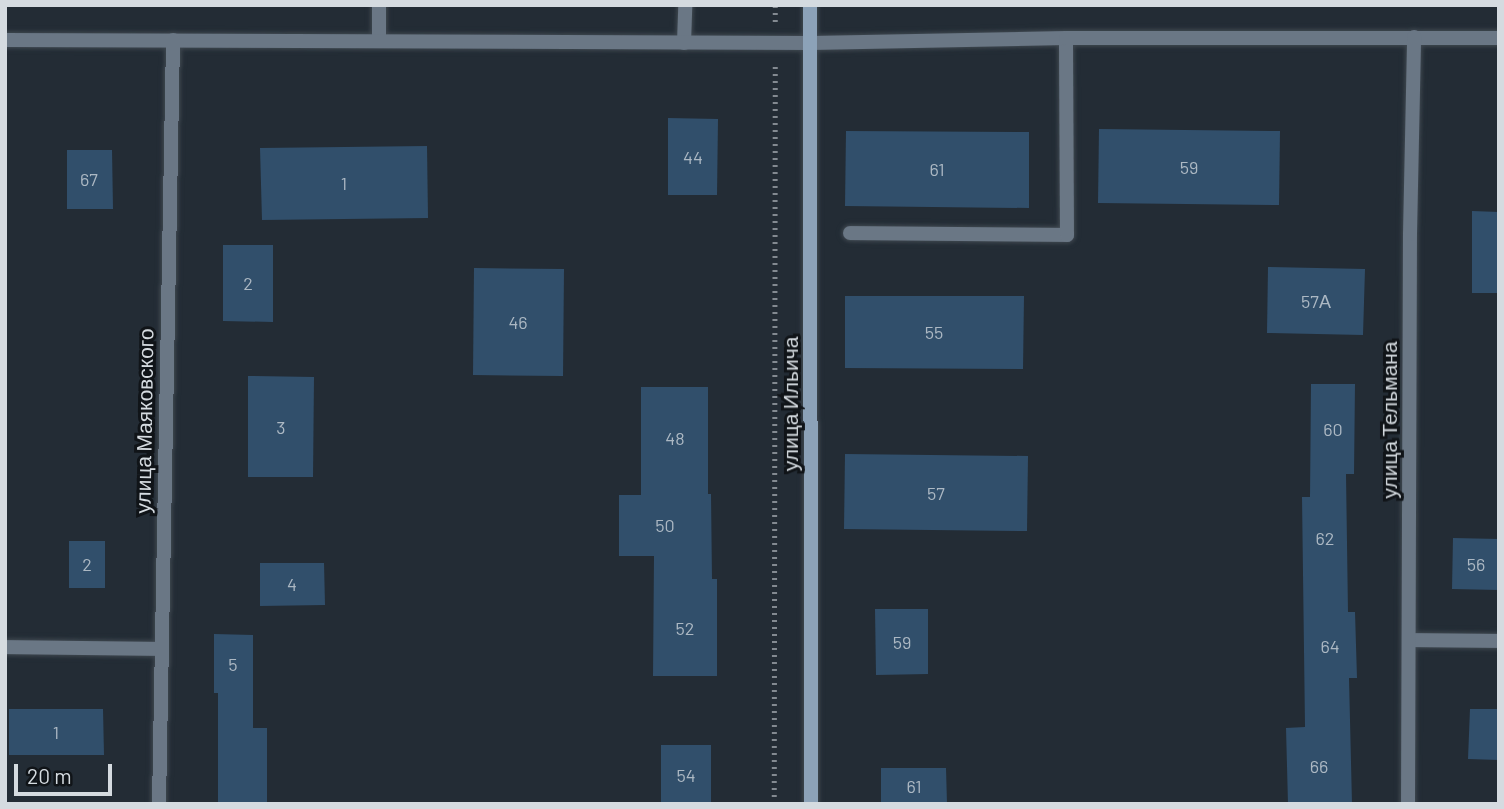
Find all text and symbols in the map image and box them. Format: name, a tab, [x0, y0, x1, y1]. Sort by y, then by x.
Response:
house number: 44	[683, 146, 703, 168]
house number: 59	[1180, 156, 1198, 178]
house number: 61	[929, 158, 945, 180]
house number: 67	[80, 168, 98, 190]
house number: 1	[341, 172, 347, 194]
house number: 2	[243, 272, 253, 294]
house number: 57А	[1301, 290, 1331, 312]
house number: 46	[508, 311, 528, 333]
house number: 55	[925, 321, 943, 343]
street label: улица Маяковского	[130, 328, 158, 514]
street label: улица Ильича	[777, 337, 803, 471]
street label: улица Тельмана	[1376, 341, 1402, 499]
house number: 3	[276, 416, 286, 438]
house number: 60	[1323, 418, 1343, 440]
house number: 48	[665, 427, 685, 449]
house number: 57	[927, 482, 945, 504]
house number: 50	[655, 514, 675, 536]
house number: 62	[1316, 527, 1334, 549]
house number: 2	[82, 553, 92, 575]
house number: 56	[1467, 553, 1485, 575]
house number: 4	[287, 573, 297, 595]
house number: 52	[676, 617, 694, 639]
house number: 59	[893, 631, 911, 653]
house number: 64	[1320, 635, 1340, 657]
house number: 5	[228, 653, 238, 675]
house number: 1	[53, 721, 59, 743]
scale bar	[18, 750, 116, 794]
house number: 66	[1310, 755, 1328, 777]
text: 20 m	[27, 763, 72, 788]
house number: 54	[676, 764, 696, 786]
house number: 61	[906, 775, 922, 797]

